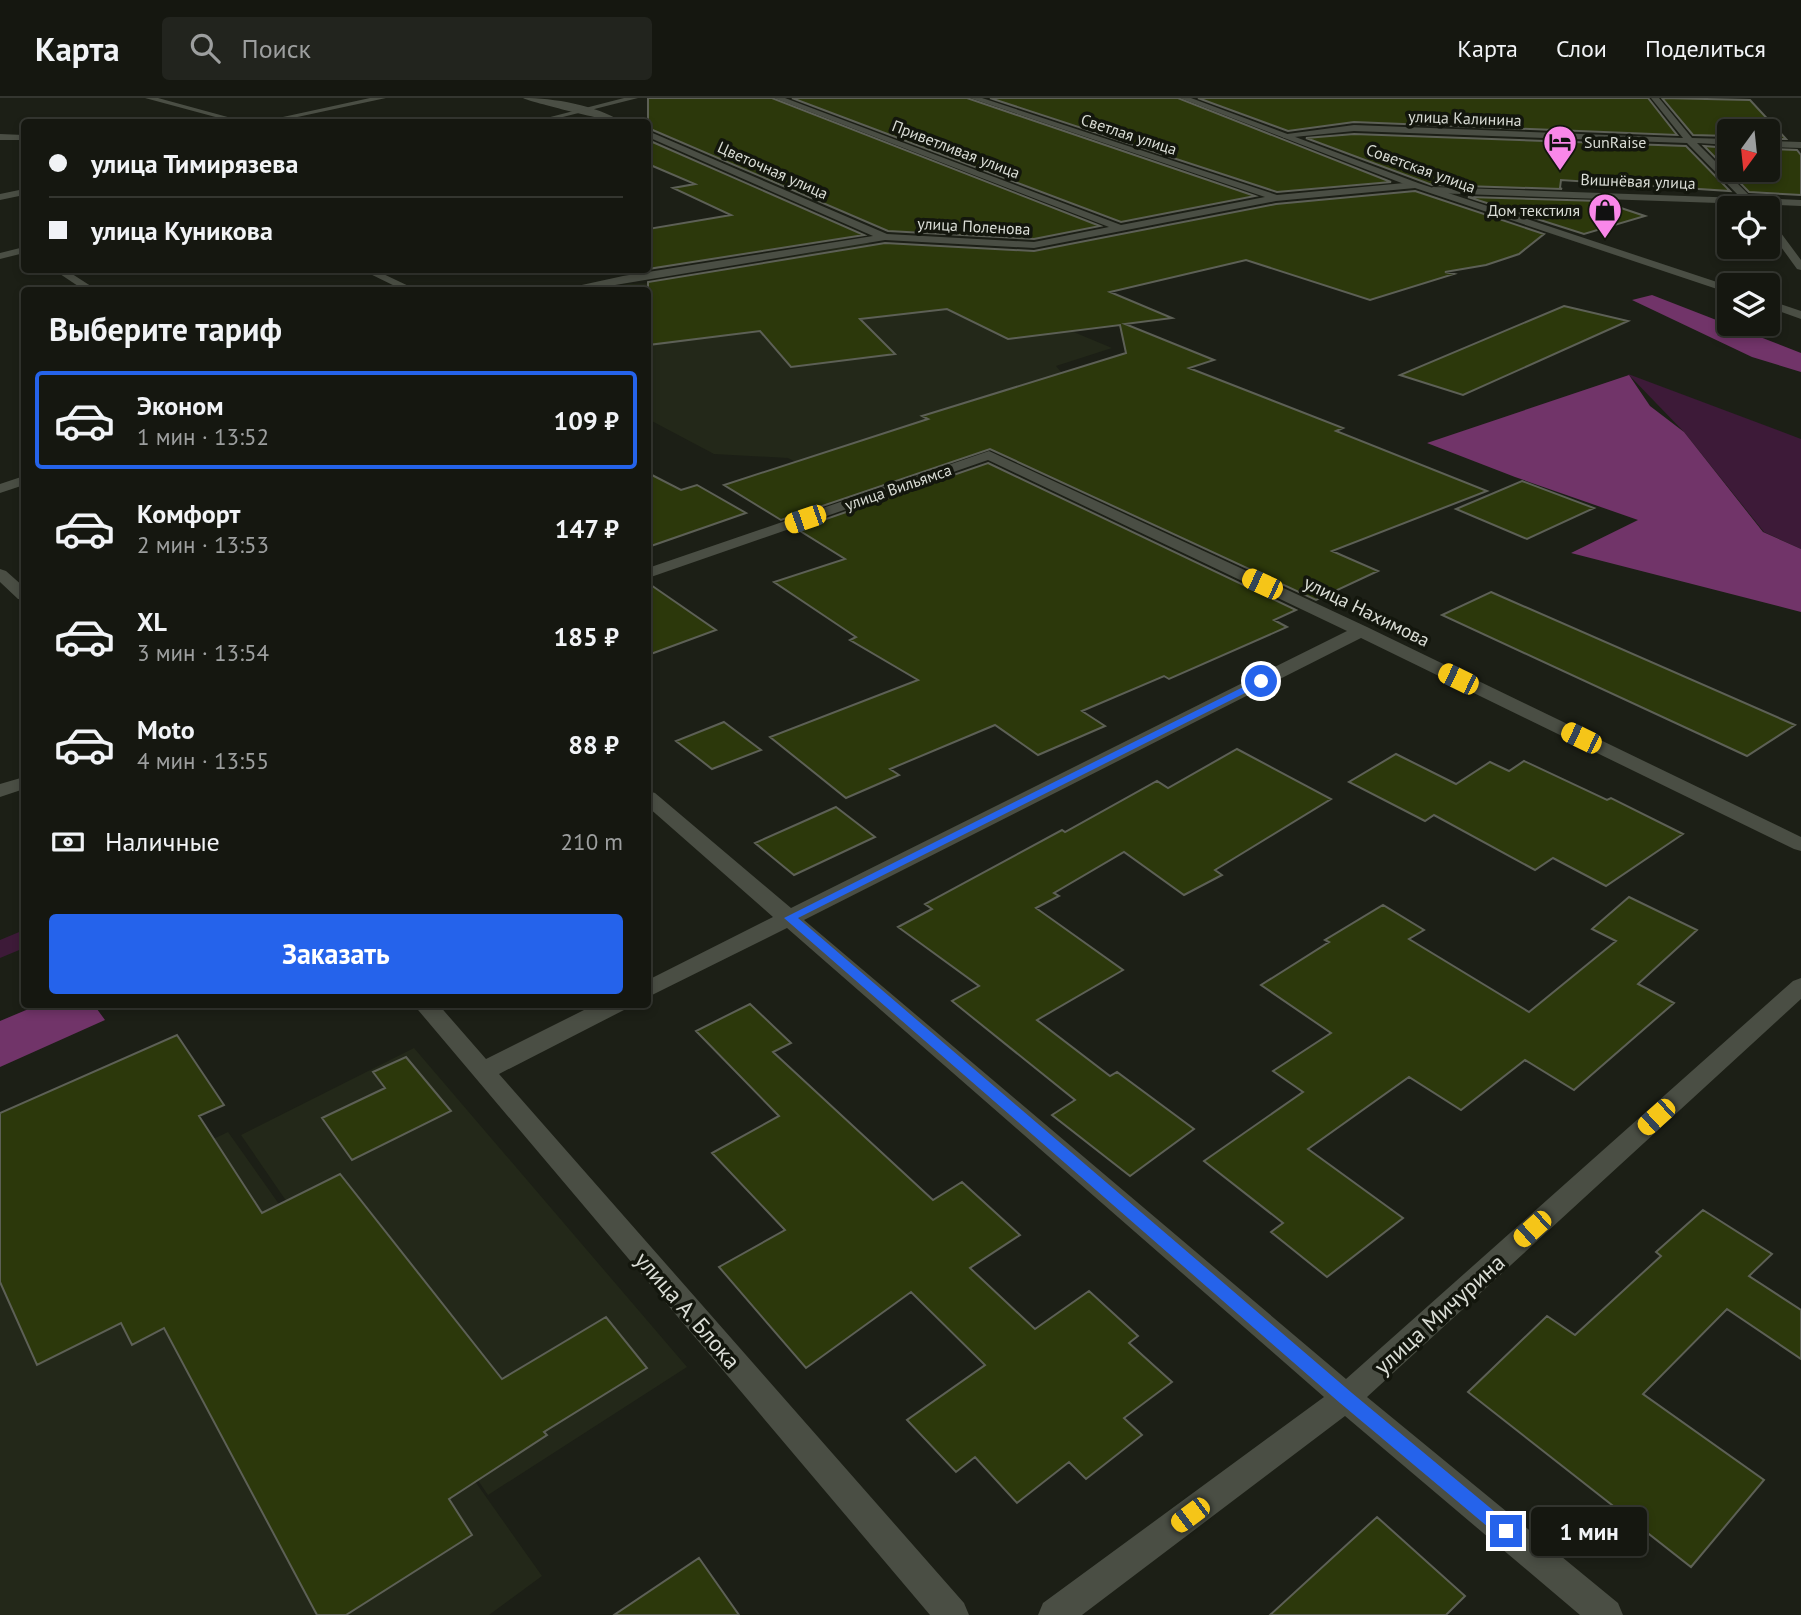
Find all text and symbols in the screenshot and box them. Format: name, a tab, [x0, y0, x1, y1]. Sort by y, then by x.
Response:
search box	[162, 17, 652, 80]
text: Карта	[35, 27, 120, 70]
icon: search	[186, 29, 224, 67]
text: Поиск	[242, 32, 311, 65]
text: Карта	[1457, 33, 1518, 64]
text: Слои	[1556, 33, 1607, 64]
text: Поделиться	[1645, 33, 1766, 64]
street label: улица Калинина	[1408, 106, 1522, 130]
street label: Светлая улица	[1078, 109, 1180, 159]
street label: Приветливая улица	[889, 115, 1023, 183]
north arrow	[1717, 119, 1780, 182]
map controls	[1717, 119, 1780, 336]
hotel icon: SunRaise	[1541, 123, 1579, 172]
place label: SunRaise	[1584, 132, 1646, 152]
street label: Цветочная улица	[715, 137, 831, 203]
street label: Советская улица	[1364, 139, 1478, 197]
text: улица Тимирязева	[91, 147, 298, 180]
street label: Вишнёвая улица	[1580, 169, 1696, 193]
shop icon: Дом текстиля	[1586, 191, 1624, 240]
button: locate	[1717, 196, 1780, 259]
place label: Дом текстиля	[1487, 200, 1580, 220]
street label: улица Поленова	[917, 213, 1031, 239]
text: улица Куникова	[91, 214, 273, 247]
button: layers	[1717, 273, 1780, 336]
text: Выберите тариф	[49, 308, 282, 350]
icon: car	[53, 389, 116, 452]
text: Эконом	[137, 389, 224, 422]
text: 109 ₽	[553, 404, 619, 437]
text: 1 мин · 13:52	[137, 422, 269, 451]
street label: улица Вильямса	[842, 459, 954, 515]
icon: car	[53, 497, 116, 560]
text: Комфорт	[137, 497, 240, 530]
car	[782, 502, 829, 536]
text: 147 ₽	[555, 512, 619, 545]
text: 2 мин · 13:53	[137, 530, 269, 559]
car	[1239, 566, 1286, 602]
street label: улица Нахимова	[1300, 570, 1434, 652]
icon: car	[53, 605, 116, 668]
text: XL	[137, 605, 167, 638]
text: 185 ₽	[553, 620, 619, 653]
text: 3 мин · 13:54	[137, 638, 269, 667]
car	[1435, 660, 1482, 698]
route start	[1245, 665, 1277, 697]
icon: car	[53, 713, 116, 776]
text: Moto	[137, 713, 195, 746]
car	[1558, 719, 1605, 757]
text: 88 ₽	[568, 728, 619, 761]
text: 4 мин · 13:55	[137, 746, 269, 775]
icon: cash	[49, 823, 87, 861]
text: Наличные	[105, 825, 220, 858]
text: 210 m	[561, 827, 623, 856]
button: Заказать	[49, 914, 623, 994]
car	[1634, 1095, 1679, 1139]
car	[1510, 1207, 1555, 1251]
street label: улица А. Блока	[629, 1245, 747, 1375]
street label: улица Мичурина	[1368, 1248, 1510, 1380]
car	[1167, 1494, 1214, 1536]
callout: 1 мин	[1530, 1506, 1646, 1556]
route end	[1490, 1515, 1522, 1547]
text: 1 мин	[1559, 1517, 1619, 1546]

